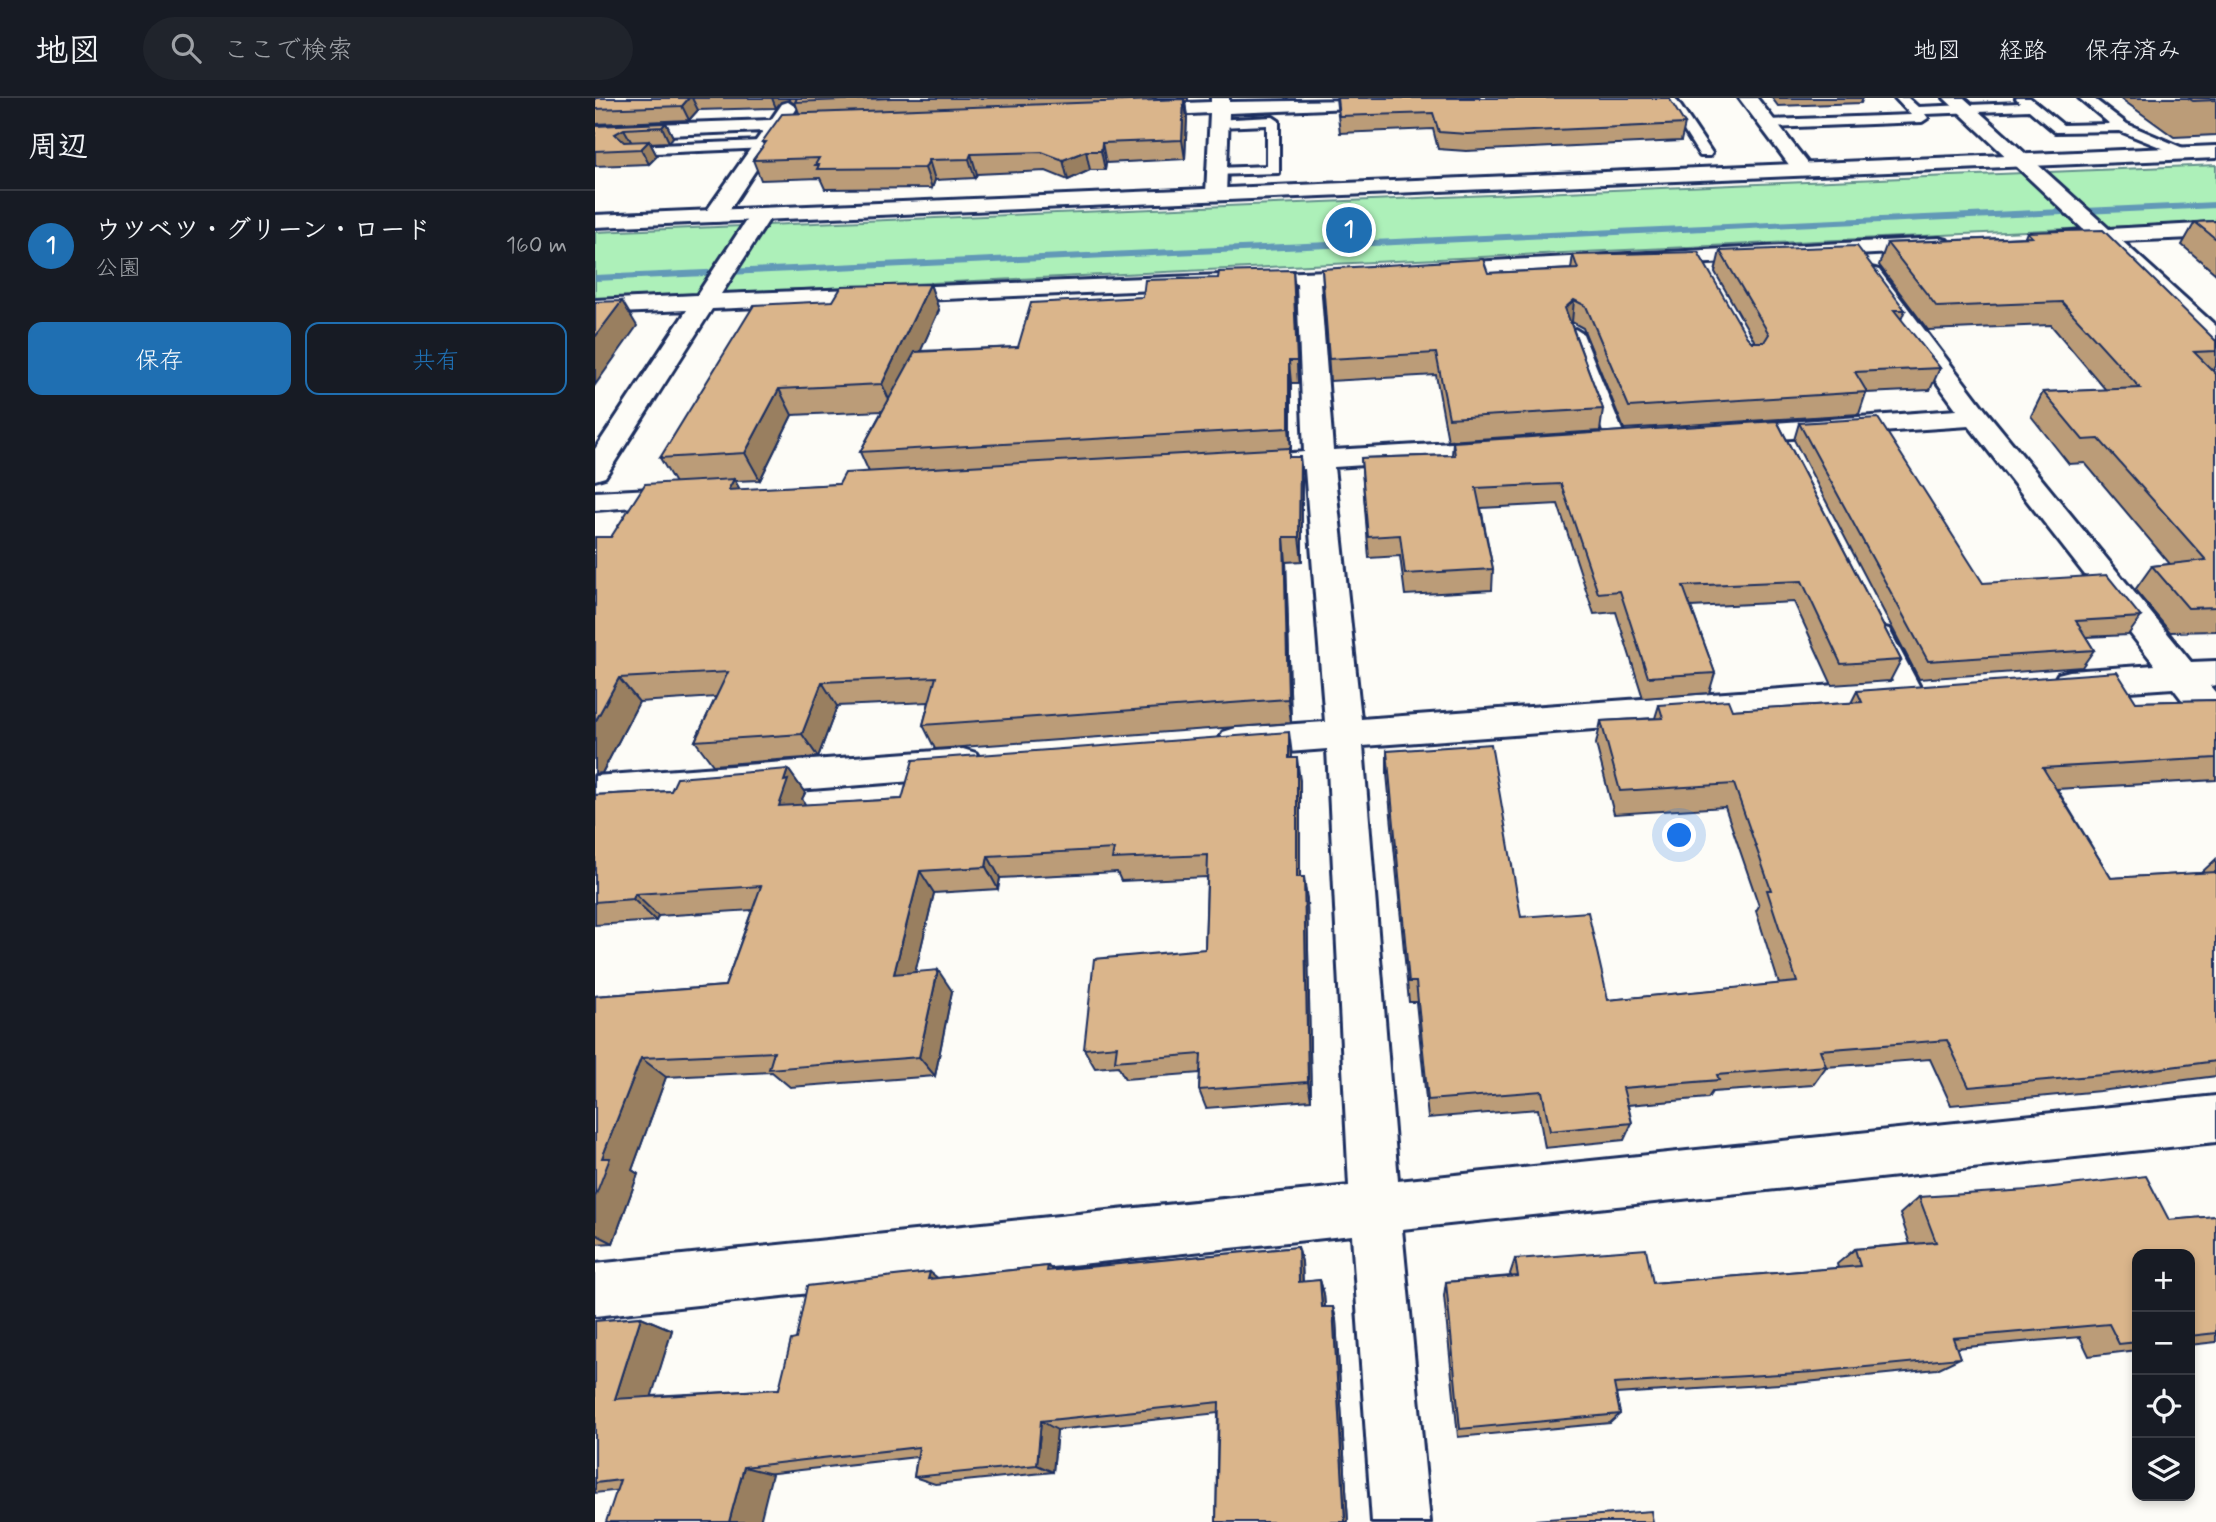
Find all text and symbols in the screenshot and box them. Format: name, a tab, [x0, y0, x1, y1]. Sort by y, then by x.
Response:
search box	[143, 17, 633, 80]
icon: search	[167, 29, 205, 67]
text: 地図	[35, 30, 101, 74]
text: ここで検索	[223, 34, 353, 68]
text: 地図	[1913, 36, 1961, 67]
text: 経路	[1999, 36, 2047, 67]
text: 保存済み	[2085, 36, 2181, 67]
text: 周辺	[28, 128, 88, 167]
pin: 1	[1326, 204, 1372, 256]
text: ウツベツ・グリーン・ロード	[95, 214, 431, 248]
text: 1	[46, 231, 56, 261]
text: 160 m	[506, 231, 567, 261]
text: 公園	[95, 254, 141, 284]
button: 保存	[28, 322, 291, 395]
button: 共有	[305, 322, 567, 395]
your location	[1662, 818, 1696, 852]
map controls	[2132, 1249, 2195, 1501]
button: +	[2132, 1249, 2195, 1312]
button: −	[2132, 1312, 2195, 1375]
button: locate	[2132, 1375, 2195, 1438]
button: layers	[2132, 1438, 2195, 1501]

